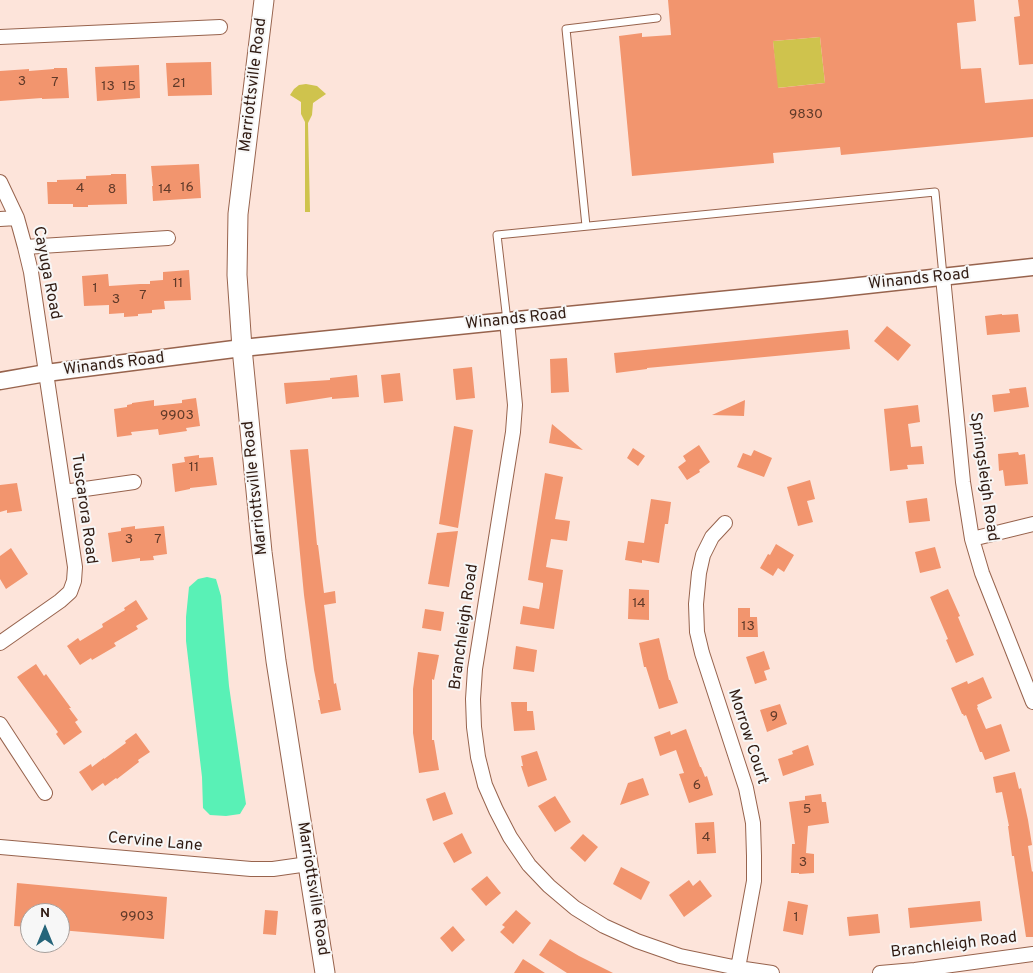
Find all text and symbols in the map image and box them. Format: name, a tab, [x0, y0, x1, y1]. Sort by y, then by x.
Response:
street label: Marriottsville Road	[236, 17, 272, 153]
house number: 3	[18, 74, 26, 90]
house number: 7	[51, 75, 59, 91]
house number: 21	[172, 76, 186, 92]
house number: 13	[101, 79, 115, 95]
house number: 15	[122, 79, 136, 95]
house number: 9830	[789, 107, 823, 123]
house number: 16	[180, 180, 194, 196]
house number: 4	[76, 181, 84, 197]
house number: 8	[108, 182, 116, 198]
house number: 14	[158, 182, 172, 198]
street label: Cayuga Road	[28, 225, 64, 321]
street label: Winands Road	[867, 265, 971, 295]
house number: 11	[173, 276, 183, 292]
house number: 1	[92, 281, 98, 297]
house number: 7	[139, 288, 147, 304]
house number: 3	[112, 292, 120, 308]
street label: Winands Road	[464, 305, 568, 335]
street label: Winands Road	[62, 349, 166, 381]
house number: 9903	[160, 408, 194, 424]
street label: Springsleigh Road	[964, 411, 1002, 543]
street label: Marriottsville Road	[239, 420, 273, 556]
street label: Tuscarora Road	[66, 453, 100, 565]
house number: 11	[189, 460, 199, 476]
house number: 3	[125, 532, 133, 548]
house number: 7	[154, 532, 162, 548]
street label: Branchleigh Road	[447, 563, 483, 691]
house number: 14	[632, 596, 646, 612]
house number: 13	[741, 619, 755, 635]
street label: Morrow Court	[723, 687, 771, 787]
house number: 9	[770, 709, 778, 725]
house number: 6	[693, 778, 701, 794]
house number: 5	[803, 802, 811, 818]
street label: Marriottsville Road	[292, 821, 332, 957]
street label: Cervine Lane	[107, 829, 203, 857]
house number: 4	[702, 830, 710, 846]
house number: 3	[799, 855, 807, 871]
north arrow	[20, 903, 70, 953]
text: N	[40, 905, 50, 922]
house number: 9903	[120, 909, 154, 925]
house number: 1	[793, 910, 799, 926]
street label: Branchleigh Road	[890, 929, 1018, 963]

